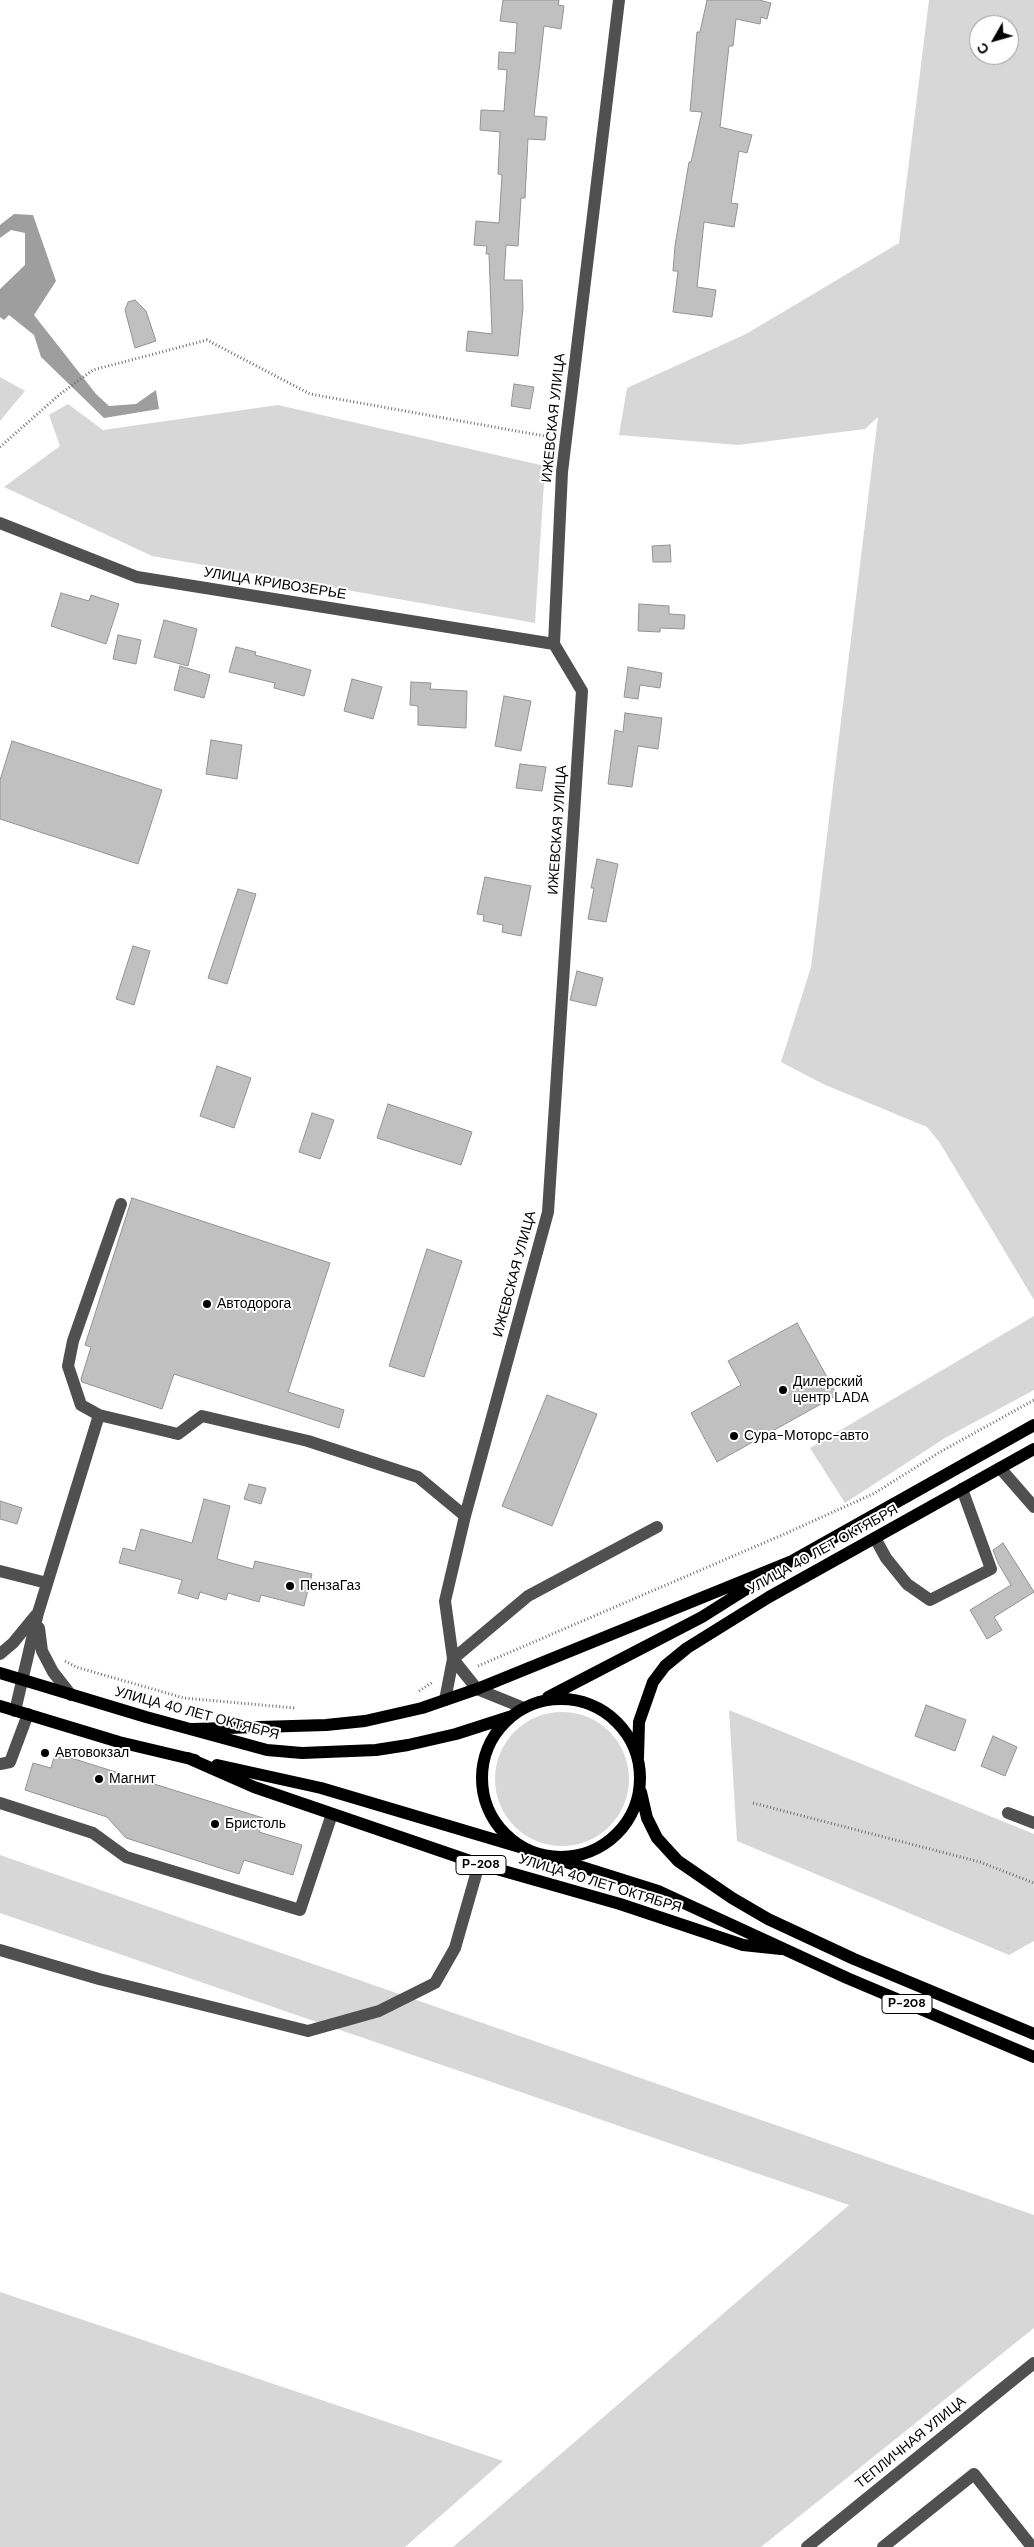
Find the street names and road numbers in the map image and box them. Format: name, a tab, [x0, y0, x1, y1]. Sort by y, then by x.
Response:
street label: ИЖЕВСКАЯ УЛИЦА	[539, 352, 569, 484]
street label: УЛИЦА КРИВОЗЕРЬЕ	[203, 564, 347, 604]
street label: ИЖЕВСКАЯ УЛИЦА	[545, 765, 571, 895]
street label: ИЖЕВСКАЯ УЛИЦА	[490, 1209, 540, 1339]
street label: УЛИЦА 40 ЛЕТ ОКТЯБРЯ	[745, 1502, 901, 1598]
street label: УЛИЦА 40 ЛЕТ ОКТЯБРЯ	[113, 1684, 281, 1744]
street label: УЛИЦА 40 ЛЕТ ОКТЯБРЯ	[517, 1851, 683, 1917]
road number: Р-208	[456, 1856, 506, 1874]
road number: Р-208	[882, 1995, 932, 2014]
street label: ТЕПЛИЧНАЯ УЛИЦА	[852, 2393, 970, 2493]

